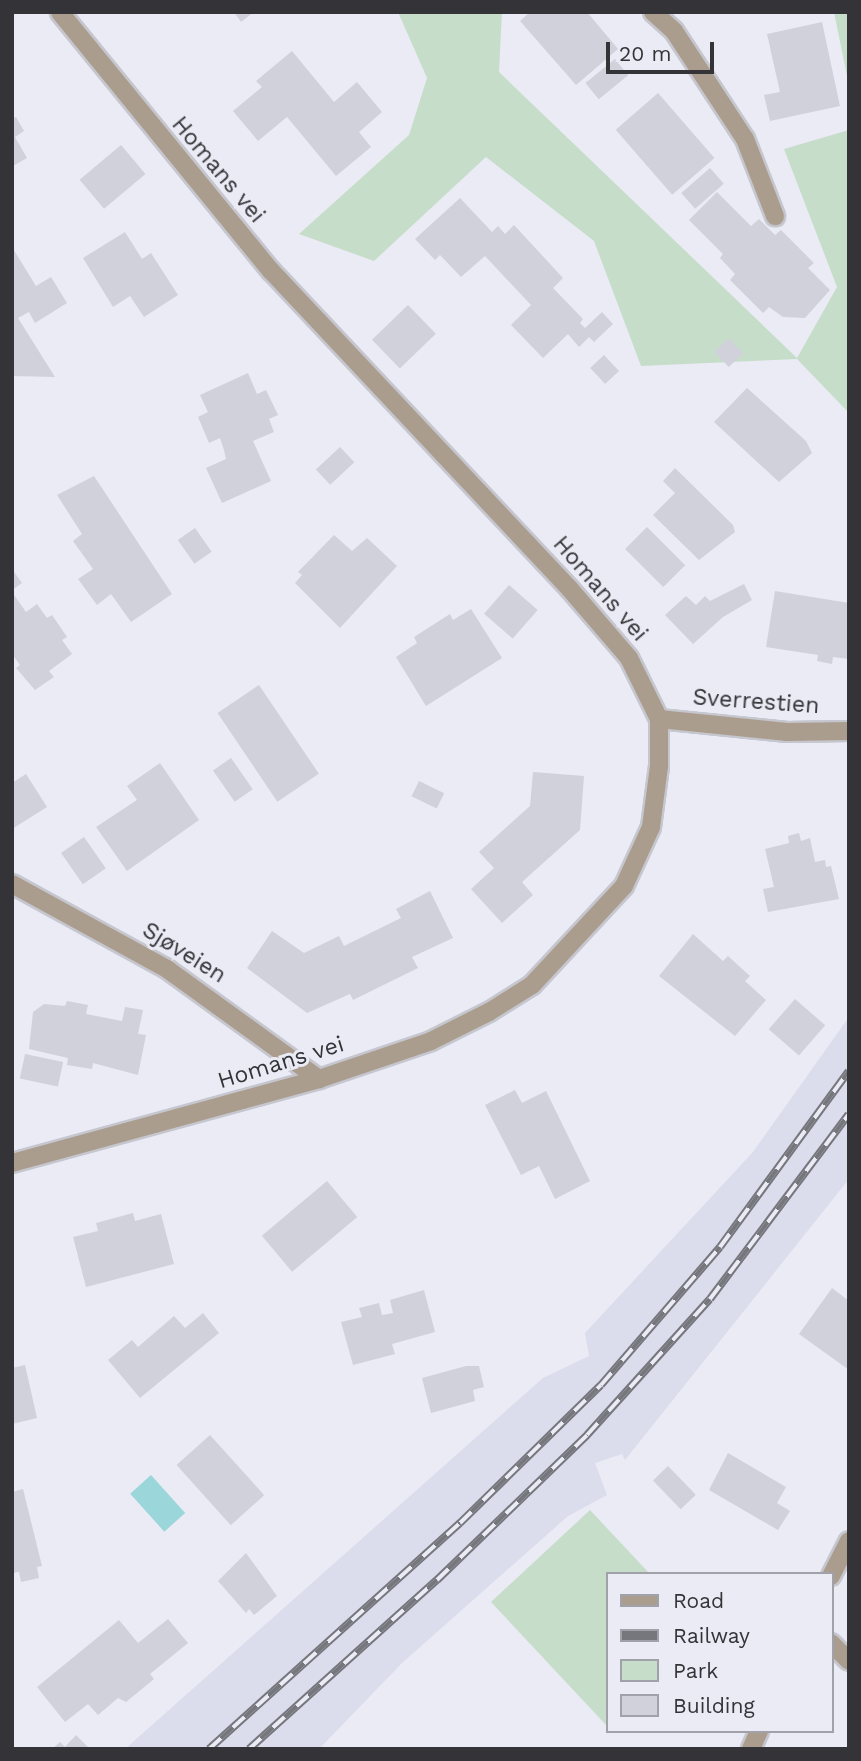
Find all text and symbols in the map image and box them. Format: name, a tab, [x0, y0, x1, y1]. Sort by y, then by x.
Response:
scale bar	[609, 28, 718, 72]
text: 20 m	[619, 41, 671, 66]
street label: Homans vei	[165, 111, 271, 229]
street label: Homans vei	[547, 531, 653, 647]
street label: Sverrestien	[692, 684, 820, 720]
street label: Sjøveien	[137, 917, 231, 989]
street label: Homans vei	[214, 1031, 348, 1095]
legend	[606, 1572, 833, 1733]
text: Road	[673, 1588, 724, 1613]
text: Railway	[673, 1623, 750, 1648]
text: Park	[673, 1658, 718, 1683]
text: Building	[673, 1693, 755, 1718]

